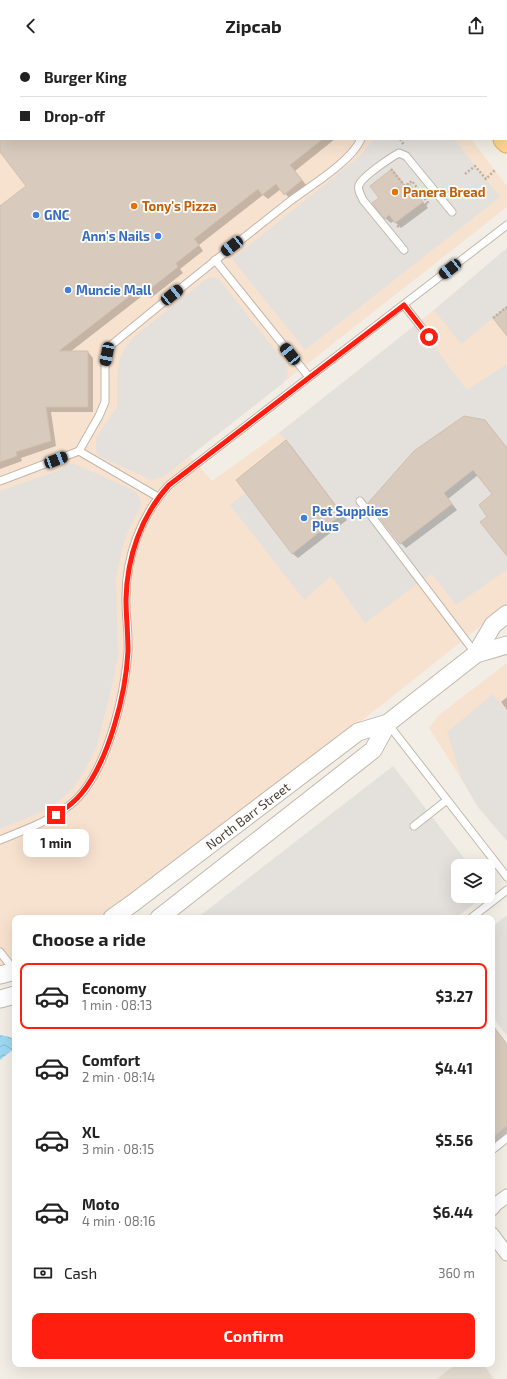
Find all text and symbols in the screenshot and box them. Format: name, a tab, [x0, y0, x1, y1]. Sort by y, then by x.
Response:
icon: back	[20, 15, 42, 37]
text: Zipcab	[225, 15, 282, 37]
icon: share	[465, 15, 487, 37]
text: Burger King	[44, 68, 127, 86]
text: Drop-off	[44, 107, 105, 125]
place label: Panera Bread	[403, 184, 486, 200]
marker: Panera Bread	[390, 187, 400, 197]
place label: Tony's Pizza	[142, 198, 217, 214]
marker: Tony's Pizza	[129, 201, 139, 211]
place label: GNC	[44, 207, 70, 223]
marker: GNC	[31, 210, 41, 220]
place label: Ann's Nails	[82, 228, 150, 244]
marker: Ann's Nails	[153, 231, 163, 241]
car	[219, 234, 245, 258]
car	[437, 257, 463, 281]
place label: Muncie Mall	[76, 282, 152, 298]
car	[159, 283, 185, 307]
marker: Muncie Mall	[63, 285, 73, 295]
route start	[420, 328, 438, 346]
car	[99, 341, 115, 367]
car	[278, 341, 302, 367]
car	[43, 450, 69, 470]
place label: Pet Supplies Plus	[312, 503, 389, 534]
marker: Pet Supplies Plus	[299, 513, 309, 523]
street label: North Barr Street	[203, 779, 293, 853]
route end	[47, 806, 65, 824]
callout: 1 min	[23, 829, 89, 857]
text: 1 min	[40, 835, 72, 851]
map controls	[451, 859, 495, 903]
button: layers	[451, 859, 495, 903]
text: Choose a ride	[32, 928, 146, 950]
icon: car	[34, 978, 70, 1014]
text: Economy	[82, 979, 147, 997]
text: $3.27	[435, 987, 473, 1005]
text: 1 min · 08:13	[82, 997, 152, 1013]
icon: car	[34, 1050, 70, 1086]
text: Comfort	[82, 1051, 140, 1069]
text: $4.41	[435, 1059, 473, 1077]
text: 2 min · 08:14	[82, 1069, 155, 1085]
icon: car	[34, 1122, 70, 1158]
text: XL	[82, 1123, 100, 1141]
text: $5.56	[435, 1131, 473, 1149]
text: 3 min · 08:15	[82, 1141, 154, 1157]
icon: car	[34, 1194, 70, 1230]
text: Moto	[82, 1195, 120, 1213]
text: $6.44	[433, 1203, 473, 1221]
text: 4 min · 08:16	[82, 1213, 155, 1229]
icon: cash	[32, 1262, 54, 1284]
text: Cash	[64, 1264, 97, 1282]
text: 360 m	[438, 1265, 475, 1281]
button: Confirm	[32, 1313, 475, 1359]

